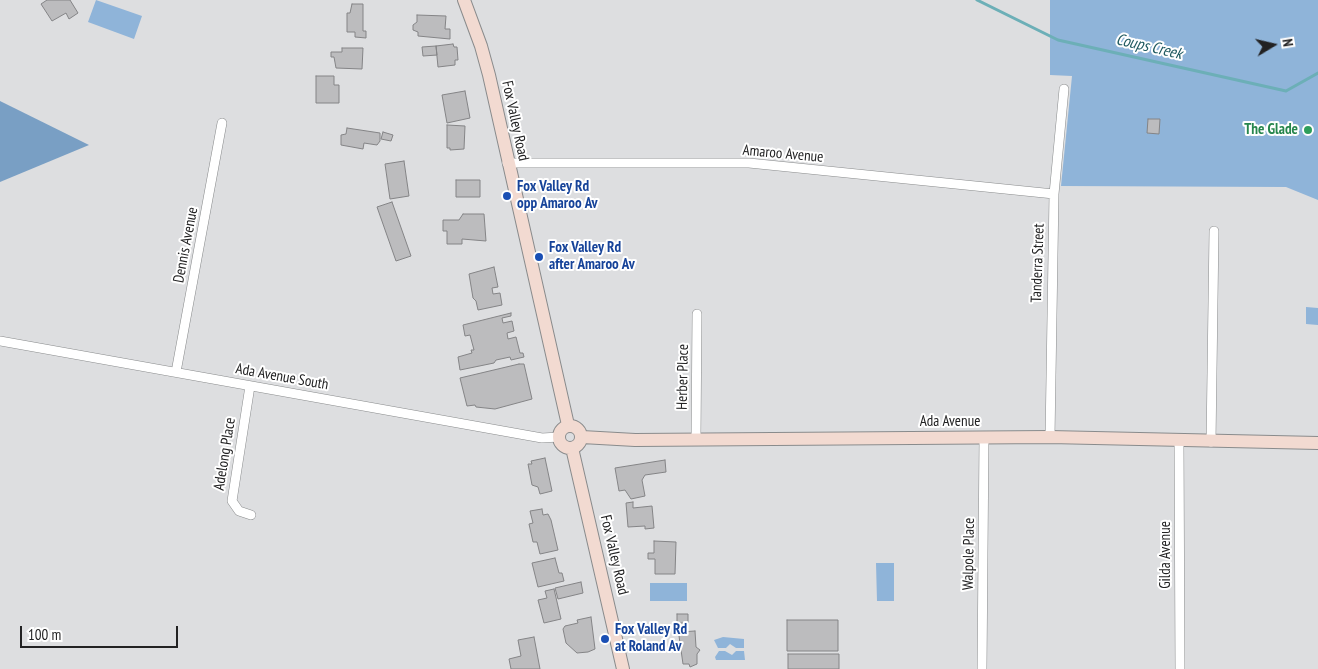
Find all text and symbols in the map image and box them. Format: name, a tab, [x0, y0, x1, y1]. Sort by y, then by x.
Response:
north arrow	[1248, 20, 1298, 70]
water label: Coups Creek	[1114, 30, 1184, 64]
text: N	[1278, 38, 1297, 48]
street label: Fox Valley Road	[498, 79, 532, 163]
place label: The Glade	[1244, 121, 1298, 139]
marker: The Glade	[1302, 124, 1314, 136]
street label: Amaroo Avenue	[742, 142, 824, 166]
place label: Fox Valley Rd opp Amaroo Av	[517, 178, 597, 213]
marker: Fox Valley Rd opp Amaroo Av	[501, 190, 513, 202]
street label: Dennis Avenue	[170, 206, 202, 284]
street label: Tanderra Street	[1028, 223, 1048, 303]
place label: Fox Valley Rd after Amaroo Av	[549, 239, 635, 274]
marker: Fox Valley Rd after Amaroo Av	[533, 251, 545, 263]
street label: Herber Place	[673, 344, 693, 410]
street label: Ada Avenue South	[234, 360, 330, 394]
street label: Ada Avenue	[920, 413, 980, 431]
street label: Adelong Place	[210, 416, 240, 492]
street label: Fox Valley Road	[596, 513, 632, 597]
street label: Walpole Place	[959, 518, 979, 590]
street label: Gilda Avenue	[1157, 521, 1175, 589]
scale bar	[22, 616, 180, 648]
place label: Fox Valley Rd at Roland Av	[615, 621, 687, 656]
text: 100 m	[28, 625, 61, 644]
marker: Fox Valley Rd at Roland Av	[599, 633, 611, 645]

